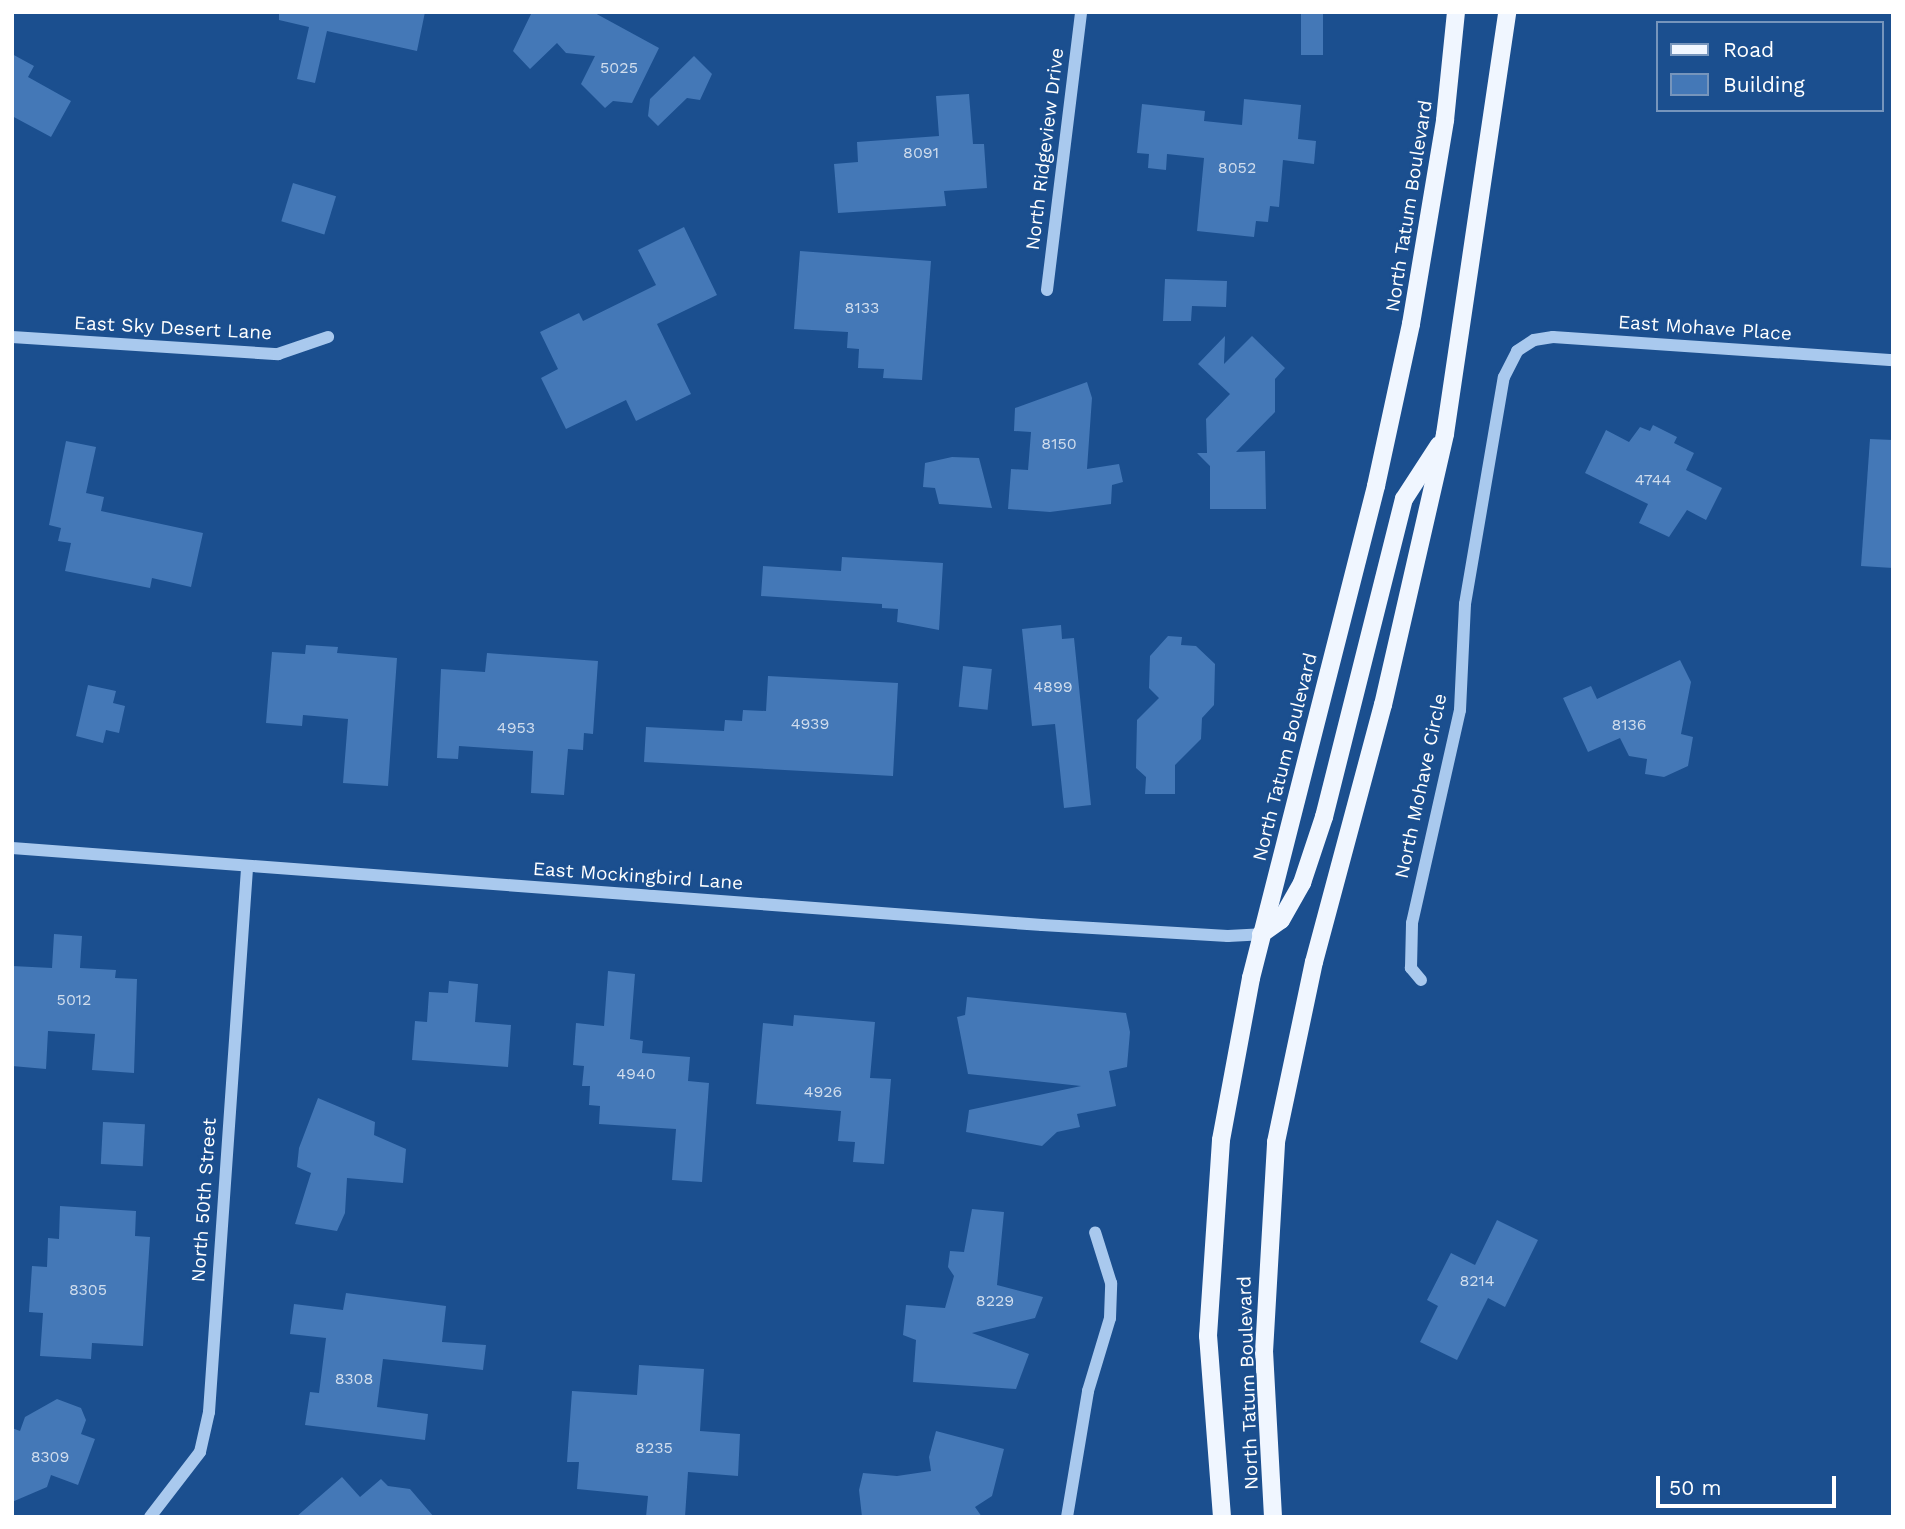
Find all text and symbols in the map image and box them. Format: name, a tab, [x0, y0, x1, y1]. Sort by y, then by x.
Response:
legend	[1657, 21, 1884, 112]
text: Road	[1723, 37, 1774, 62]
street label: North Ridgeview Drive	[1021, 46, 1069, 252]
house number: 5025	[600, 58, 638, 78]
text: Building	[1723, 72, 1805, 97]
street label: North Tatum Boulevard	[1381, 98, 1437, 314]
house number: 8091	[903, 143, 939, 163]
house number: 8052	[1218, 158, 1256, 178]
house number: 8133	[845, 298, 879, 318]
street label: East Sky Desert Lane	[73, 311, 273, 345]
street label: East Mohave Place	[1617, 311, 1793, 345]
house number: 8150	[1041, 434, 1077, 454]
house number: 4744	[1635, 470, 1671, 490]
street label: North Tatum Boulevard	[1248, 650, 1322, 864]
house number: 4899	[1033, 677, 1073, 697]
street label: North Mohave Circle	[1390, 691, 1452, 881]
house number: 4939	[791, 714, 829, 734]
house number: 8136	[1611, 715, 1647, 735]
house number: 4953	[497, 718, 535, 738]
street label: East Mockingbird Lane	[532, 857, 744, 895]
house number: 5012	[57, 990, 91, 1010]
house number: 4940	[616, 1064, 656, 1084]
house number: 4926	[804, 1082, 842, 1102]
street label: North 50th Street	[187, 1117, 221, 1283]
house number: 8214	[1459, 1271, 1495, 1291]
street label: North Tatum Boulevard	[1233, 1275, 1263, 1491]
house number: 8305	[69, 1280, 107, 1300]
house number: 8229	[976, 1291, 1014, 1311]
house number: 8308	[335, 1369, 373, 1389]
house number: 8235	[635, 1438, 673, 1458]
house number: 8309	[31, 1447, 69, 1467]
scale bar	[1660, 1462, 1840, 1506]
text: 50 m	[1669, 1475, 1721, 1500]

